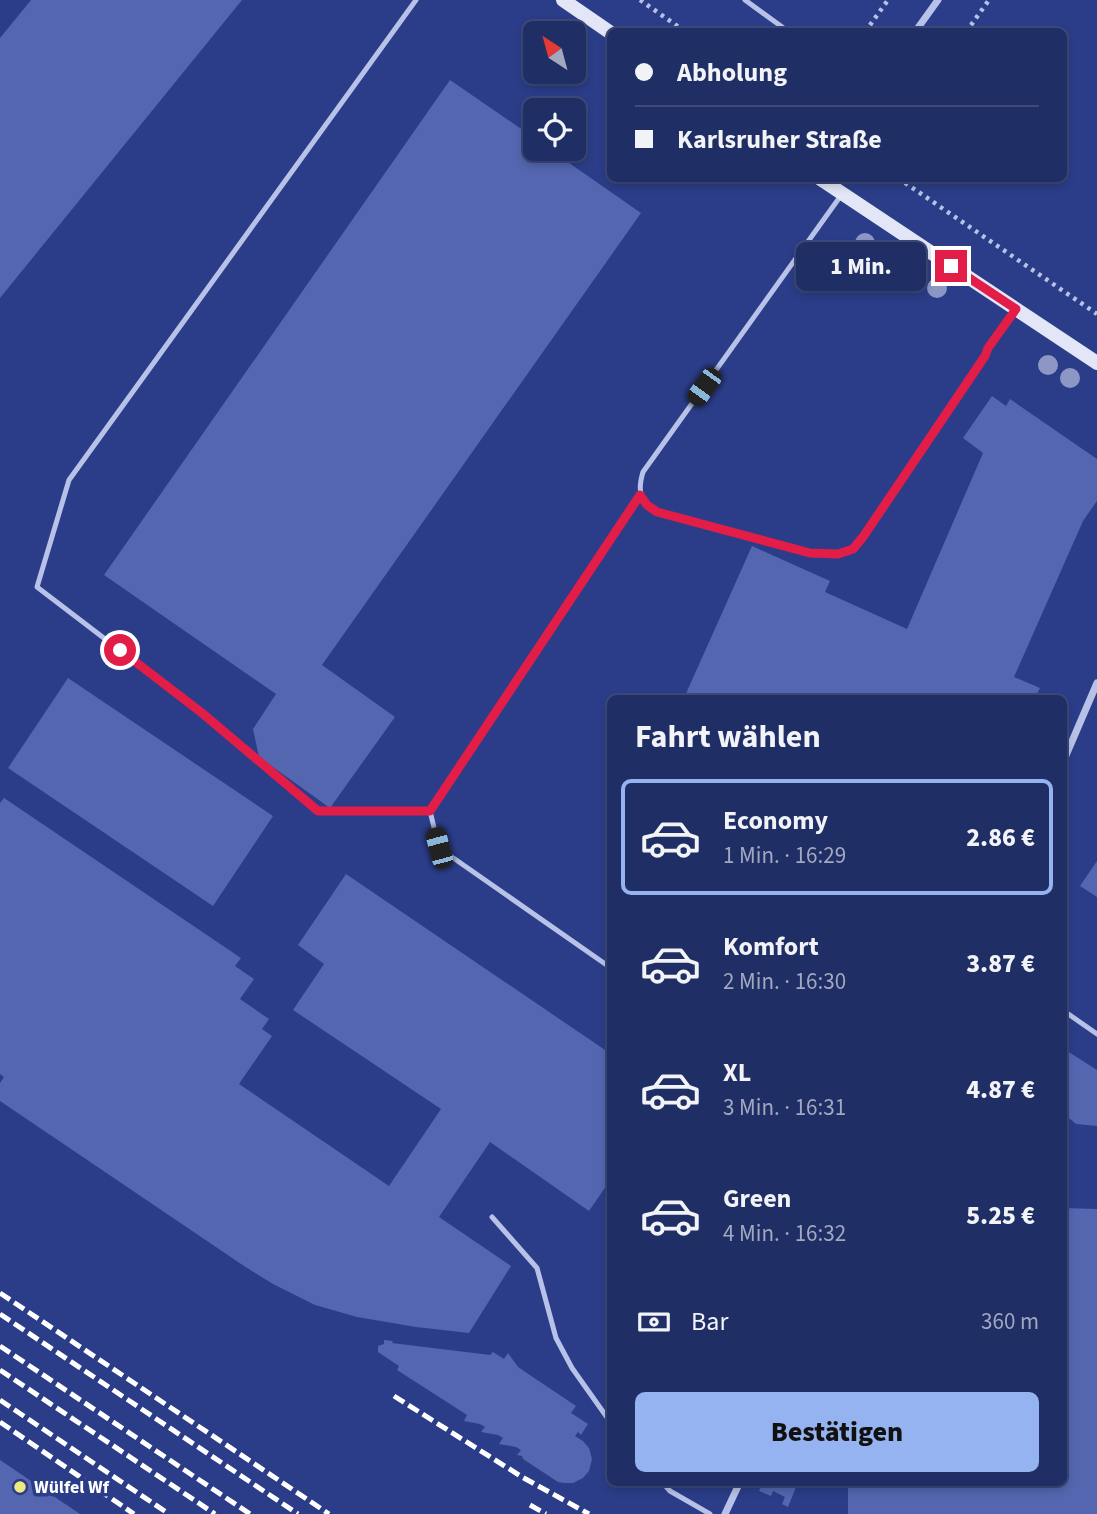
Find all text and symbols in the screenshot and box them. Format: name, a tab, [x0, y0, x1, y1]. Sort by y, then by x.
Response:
north arrow	[523, 21, 586, 84]
map controls	[523, 21, 586, 161]
text: Abholung	[677, 54, 787, 91]
button: locate	[523, 98, 586, 161]
text: Karlsruher Straße	[677, 121, 882, 158]
callout: 1 Min.	[797, 242, 926, 290]
text: 1 Min.	[830, 250, 892, 283]
route end	[935, 250, 967, 282]
car	[684, 364, 725, 410]
route start	[104, 634, 136, 666]
text: Fahrt wählen	[635, 714, 821, 760]
text: Economy	[723, 802, 828, 839]
icon: car	[639, 806, 702, 869]
text: 2.86 €	[966, 819, 1035, 856]
car	[424, 825, 455, 871]
text: 1 Min. · 16:29	[723, 839, 846, 872]
text: Komfort	[723, 928, 819, 965]
icon: car	[639, 932, 702, 995]
text: 3.87 €	[966, 945, 1035, 982]
text: 2 Min. · 16:30	[723, 965, 846, 998]
text: XL	[723, 1054, 751, 1091]
icon: car	[639, 1058, 702, 1121]
text: 4.87 €	[966, 1071, 1035, 1108]
text: 3 Min. · 16:31	[723, 1091, 846, 1124]
text: Green	[723, 1180, 791, 1217]
icon: car	[639, 1184, 702, 1247]
text: 5.25 €	[966, 1197, 1035, 1234]
text: 4 Min. · 16:32	[723, 1217, 846, 1250]
icon: cash	[635, 1303, 673, 1341]
text: Bar	[691, 1303, 728, 1340]
text: 360 m	[981, 1305, 1039, 1338]
button: Bestätigen	[635, 1392, 1039, 1472]
place label: Wülfel Wf	[34, 1475, 110, 1500]
marker: Wülfel Wf	[12, 1479, 28, 1495]

